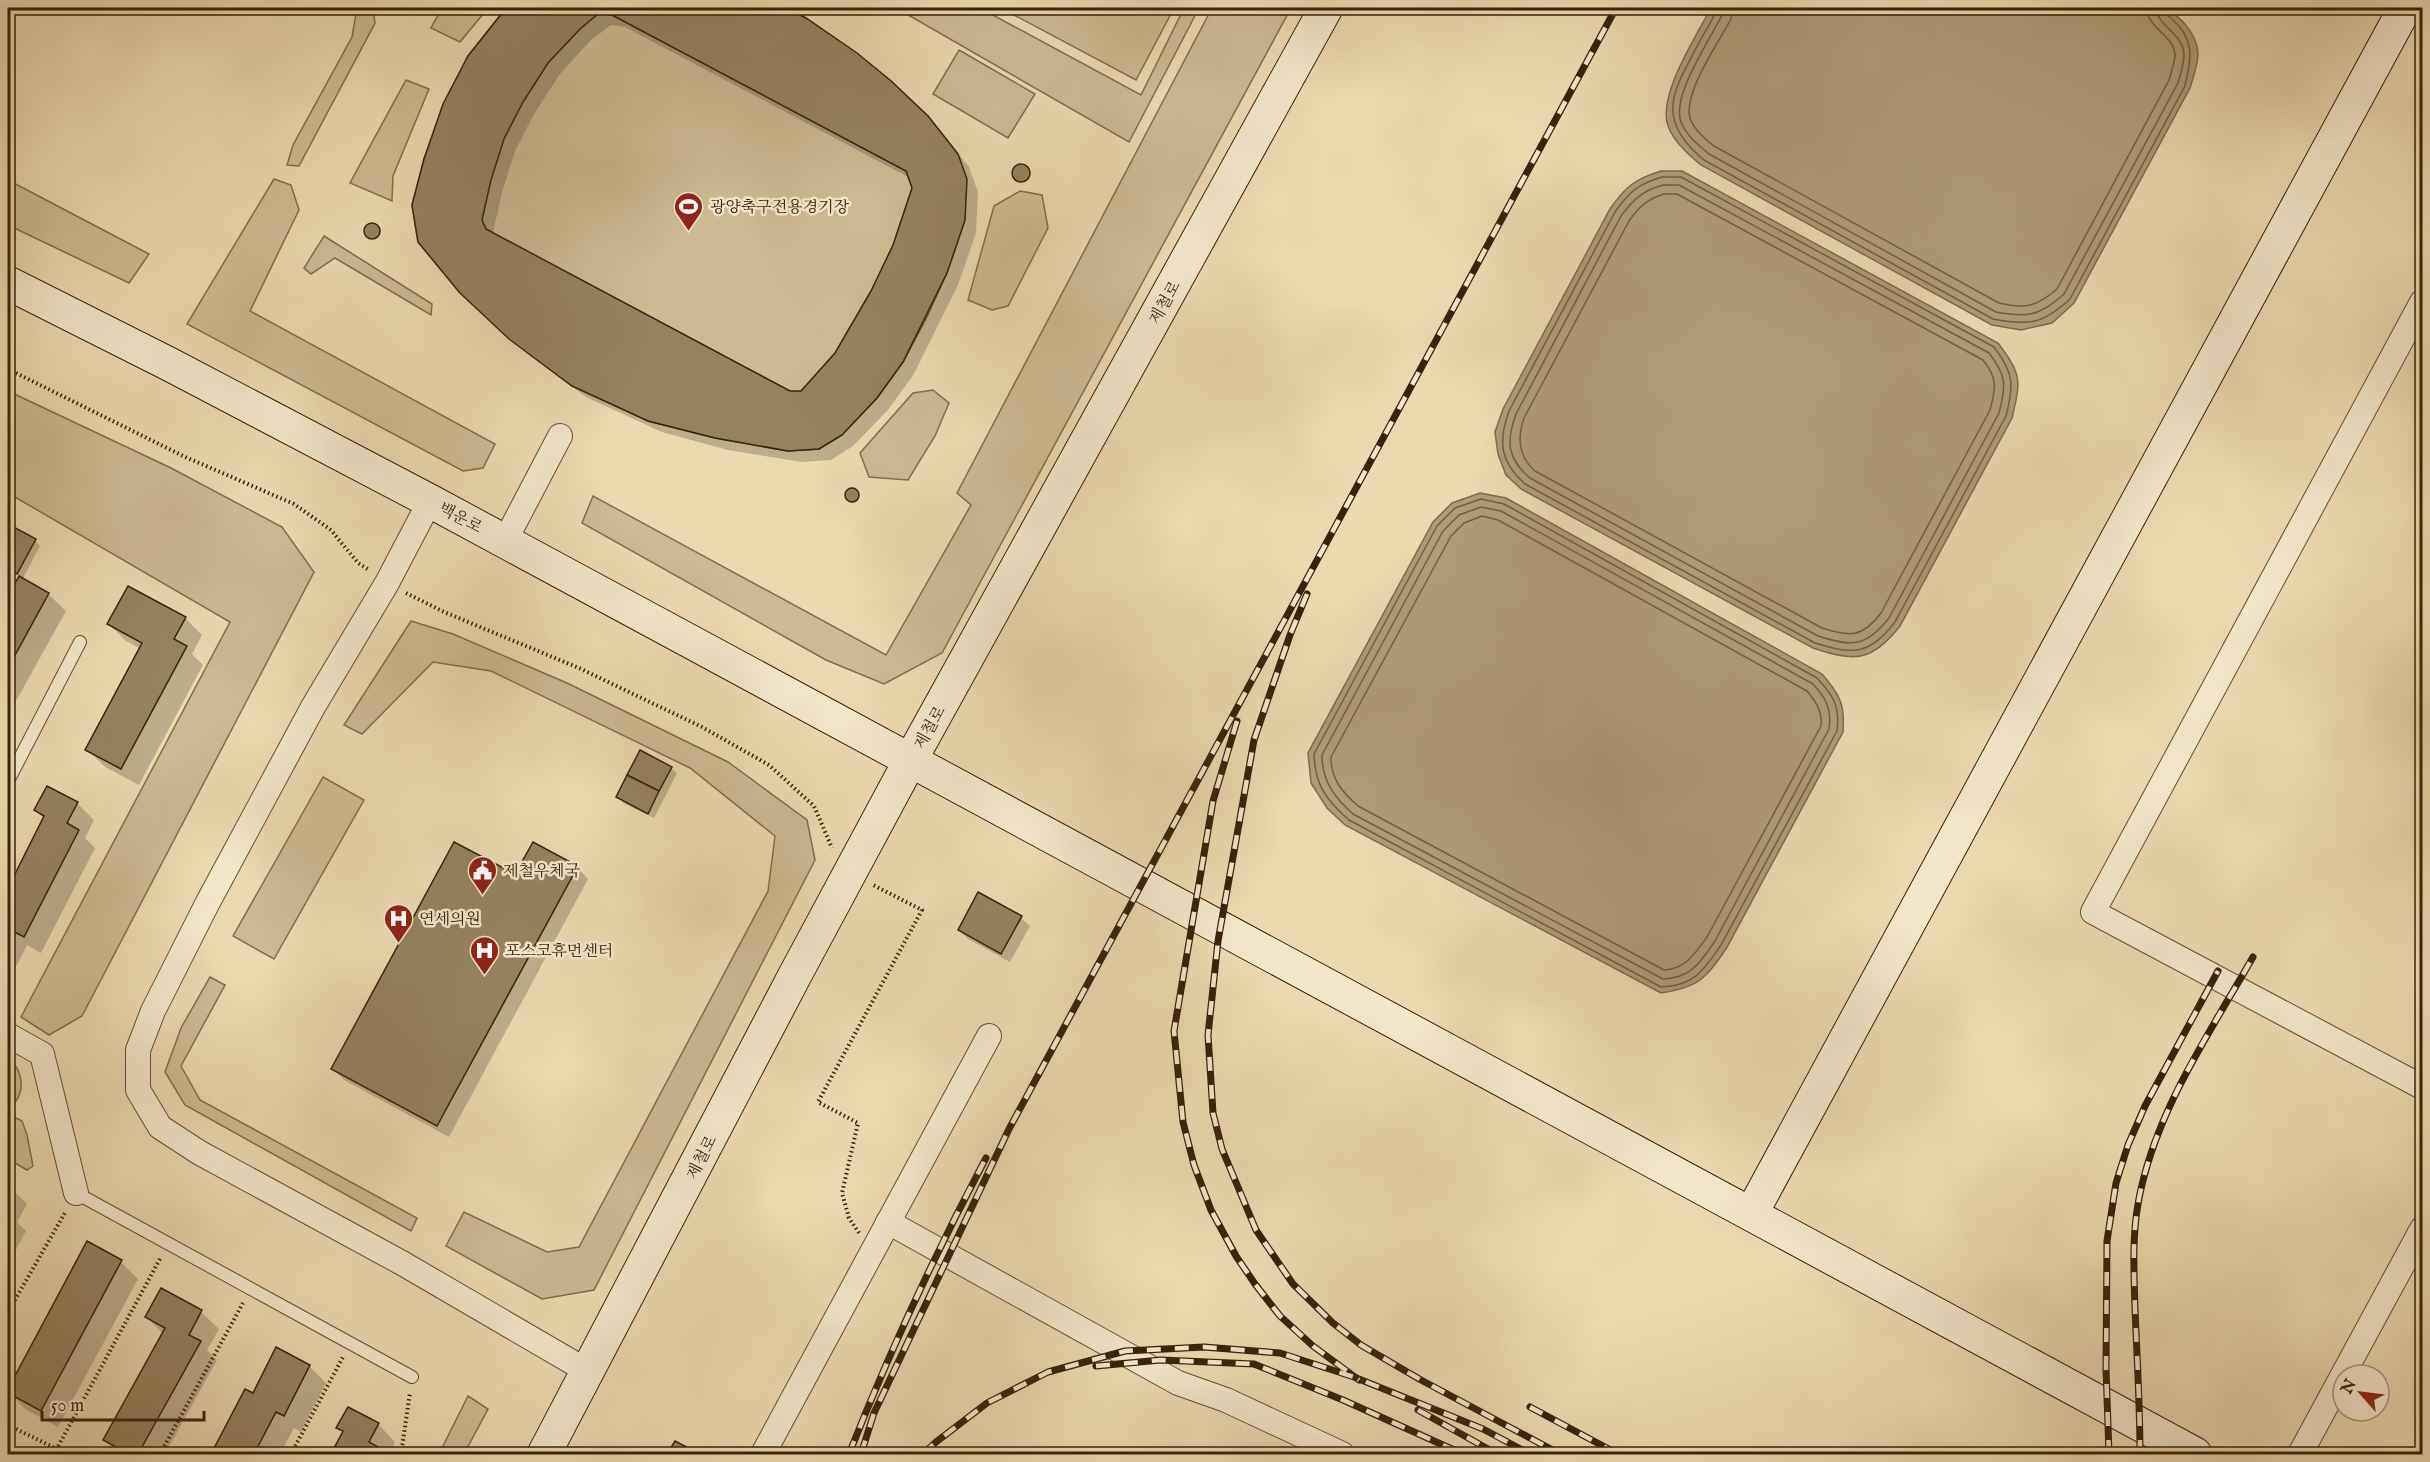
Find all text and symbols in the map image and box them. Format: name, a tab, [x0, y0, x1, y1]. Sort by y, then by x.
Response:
sports icon: 광양축구전용경기장	[673, 190, 705, 232]
place label: 광양축구전용경기장	[710, 198, 850, 218]
street label: 제철로	[1146, 277, 1186, 328]
street label: 백운로	[435, 499, 486, 539]
street label: 제철로	[911, 702, 951, 753]
public building icon: 제철우체국	[466, 854, 498, 896]
place label: 제철우체국	[503, 862, 581, 882]
hospital icon: 연세의원	[382, 902, 414, 944]
place label: 연세의원	[419, 910, 481, 930]
hospital icon: 포스코휴먼센터	[468, 934, 500, 976]
place label: 포스코휴먼센터	[505, 942, 613, 962]
street label: 제철로	[683, 1132, 722, 1183]
north arrow	[2331, 1363, 2391, 1423]
text: N	[2337, 1376, 2362, 1399]
scale bar	[42, 1384, 204, 1422]
text: 50 m	[51, 1395, 84, 1418]

